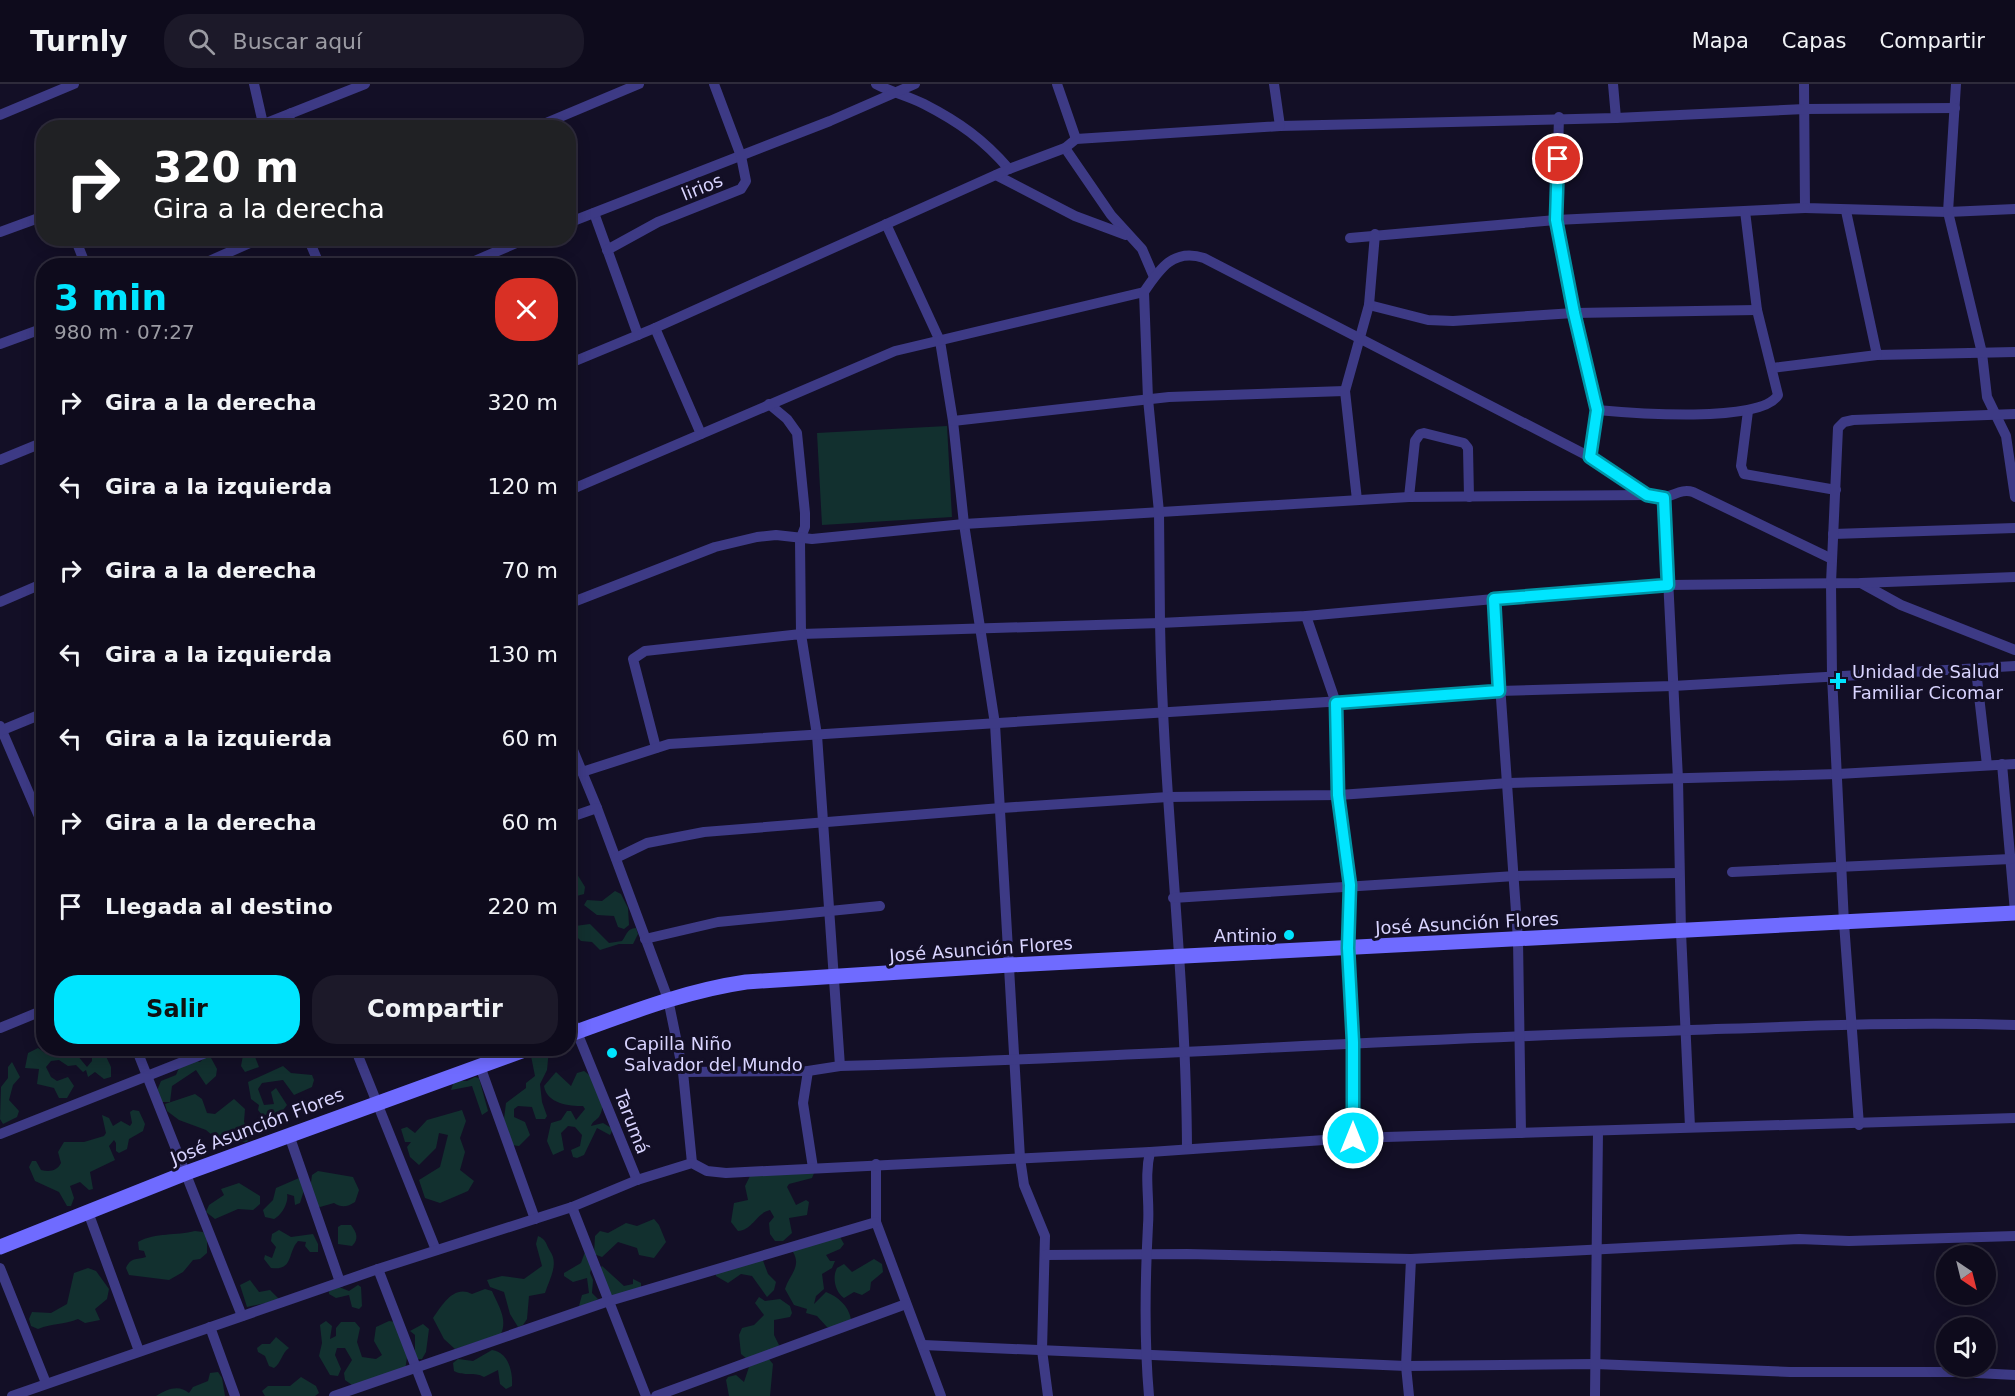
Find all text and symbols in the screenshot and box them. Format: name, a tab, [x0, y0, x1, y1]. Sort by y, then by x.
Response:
search box	[164, 14, 584, 68]
text: Turnly	[30, 25, 128, 58]
icon: search	[185, 25, 218, 58]
text: Buscar aquí	[233, 29, 362, 54]
text: Mapa	[1692, 29, 1749, 53]
text: Capas	[1782, 29, 1846, 53]
text: Compartir	[1879, 29, 1985, 53]
pin	[1532, 133, 1583, 184]
icon: arrive	[1541, 142, 1574, 175]
text: 320 m	[153, 143, 299, 192]
icon: right	[54, 144, 132, 222]
street label: lirios	[678, 169, 726, 205]
text: Gira a la derecha	[153, 193, 385, 224]
text: 3 min	[54, 277, 167, 318]
button: close	[495, 278, 558, 341]
text: 980 m · 07:27	[54, 320, 195, 344]
icon: right	[54, 386, 87, 419]
text: Gira a la derecha	[105, 390, 317, 415]
text: 320 m	[488, 390, 558, 415]
icon: left	[54, 470, 87, 503]
text: Gira a la izquierda	[105, 474, 332, 499]
text: 120 m	[488, 474, 558, 499]
icon: right	[54, 554, 87, 587]
text: Gira a la derecha	[105, 558, 317, 583]
text: 70 m	[502, 558, 558, 583]
icon: left	[54, 638, 87, 671]
text: Gira a la izquierda	[105, 642, 332, 667]
text: 130 m	[488, 642, 558, 667]
place label: Unidad de Salud Familiar Cicomar	[1852, 661, 2003, 703]
marker: Unidad de Salud Familiar Cicomar	[1829, 672, 1847, 690]
icon: left	[54, 722, 87, 755]
text: Gira a la izquierda	[105, 726, 332, 751]
text: 60 m	[502, 726, 558, 751]
icon: right	[54, 806, 87, 839]
text: Gira a la derecha	[105, 810, 317, 835]
text: 60 m	[502, 810, 558, 835]
icon: arrive	[54, 890, 87, 923]
text: Llegada al destino	[105, 894, 333, 919]
text: 220 m	[488, 894, 558, 919]
street label: José Asunción Flores	[1374, 908, 1559, 938]
place label: Antinio	[1214, 925, 1277, 946]
marker: Antinio	[1282, 928, 1296, 942]
street label: José Asunción Flores	[888, 932, 1073, 966]
button: Salir	[54, 975, 300, 1044]
button: Compartir	[312, 975, 558, 1044]
place label: Capilla Niño Salvador del Mundo	[624, 1033, 803, 1075]
marker: Capilla Niño Salvador del Mundo	[605, 1046, 619, 1060]
street label: José Asunción Flores	[166, 1083, 347, 1169]
street label: Tarumá	[610, 1086, 654, 1157]
position arrow	[1321, 1106, 1385, 1170]
north arrow	[1936, 1245, 1996, 1305]
map controls	[1936, 1245, 1996, 1377]
button: sound	[1936, 1317, 1996, 1377]

